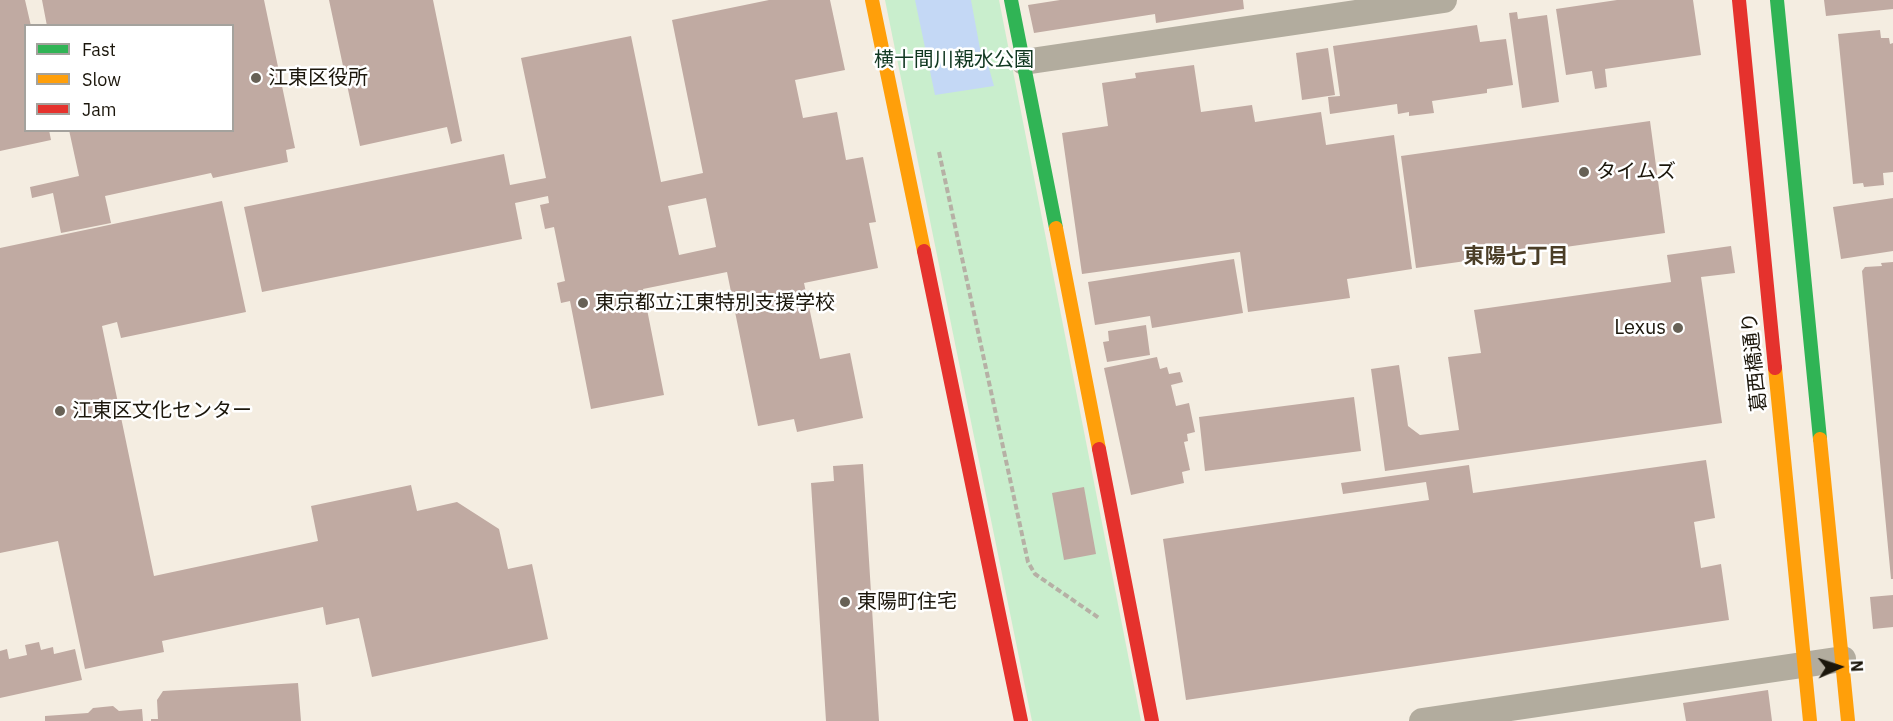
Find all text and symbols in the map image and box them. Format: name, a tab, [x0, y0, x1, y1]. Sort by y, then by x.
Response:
legend	[24, 24, 234, 132]
text: Fast	[82, 38, 116, 61]
park label: 横十間川親水公園	[874, 48, 1034, 72]
place label: 江東区役所	[268, 66, 368, 90]
text: Slow	[82, 68, 121, 91]
marker: 江東区役所	[249, 71, 263, 85]
text: Jam	[82, 98, 117, 121]
place label: タイムズ	[1596, 160, 1676, 184]
marker: タイムズ	[1577, 165, 1591, 179]
district label: 東陽七丁目	[1464, 244, 1568, 270]
place label: 東京都立江東特別支援学校	[595, 291, 835, 315]
marker: 東京都立江東特別支援学校	[576, 296, 590, 310]
street label: 葛西橋通り	[1738, 311, 1772, 413]
place label: Lexus	[1614, 316, 1666, 340]
marker: Lexus	[1671, 321, 1685, 335]
place label: 江東区文化センター	[72, 399, 252, 423]
marker: 江東区文化センター	[53, 404, 67, 418]
place label: 東陽町住宅	[857, 590, 957, 614]
marker: 東陽町住宅	[838, 595, 852, 609]
north arrow	[1809, 637, 1869, 697]
text: N	[1847, 660, 1867, 672]

